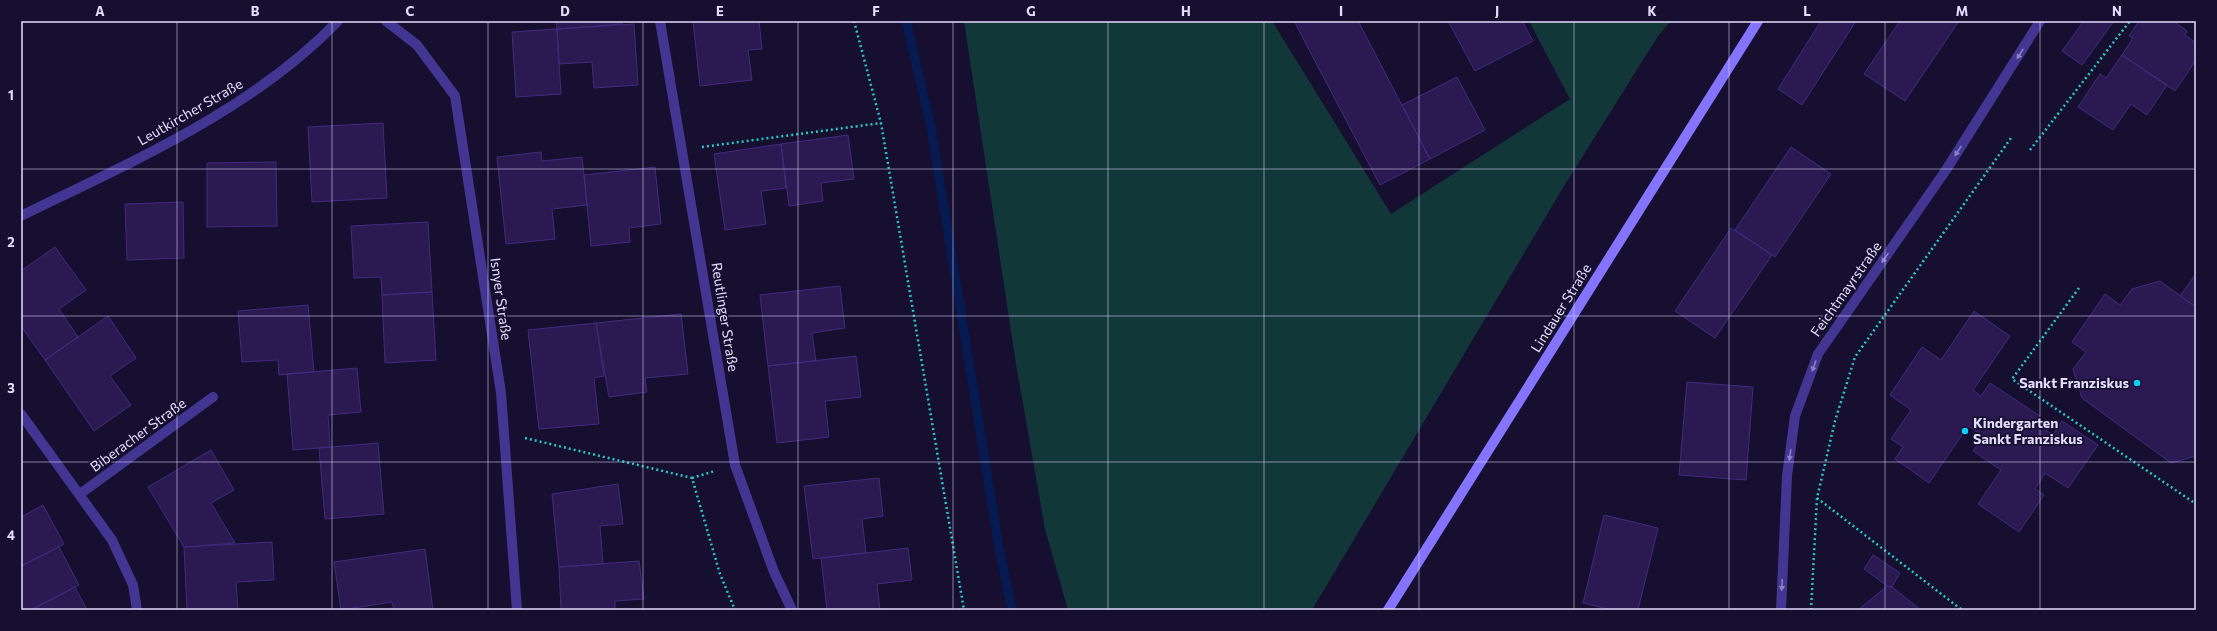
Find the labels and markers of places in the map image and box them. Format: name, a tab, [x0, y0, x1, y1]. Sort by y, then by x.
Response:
place label: Sankt Franziskus	[2019, 374, 2129, 391]
marker: Sankt Franziskus	[2132, 378, 2142, 388]
place label: Kindergarten Sankt Franziskus	[1973, 414, 2083, 447]
marker: Kindergarten Sankt Franziskus	[1960, 426, 1970, 436]

